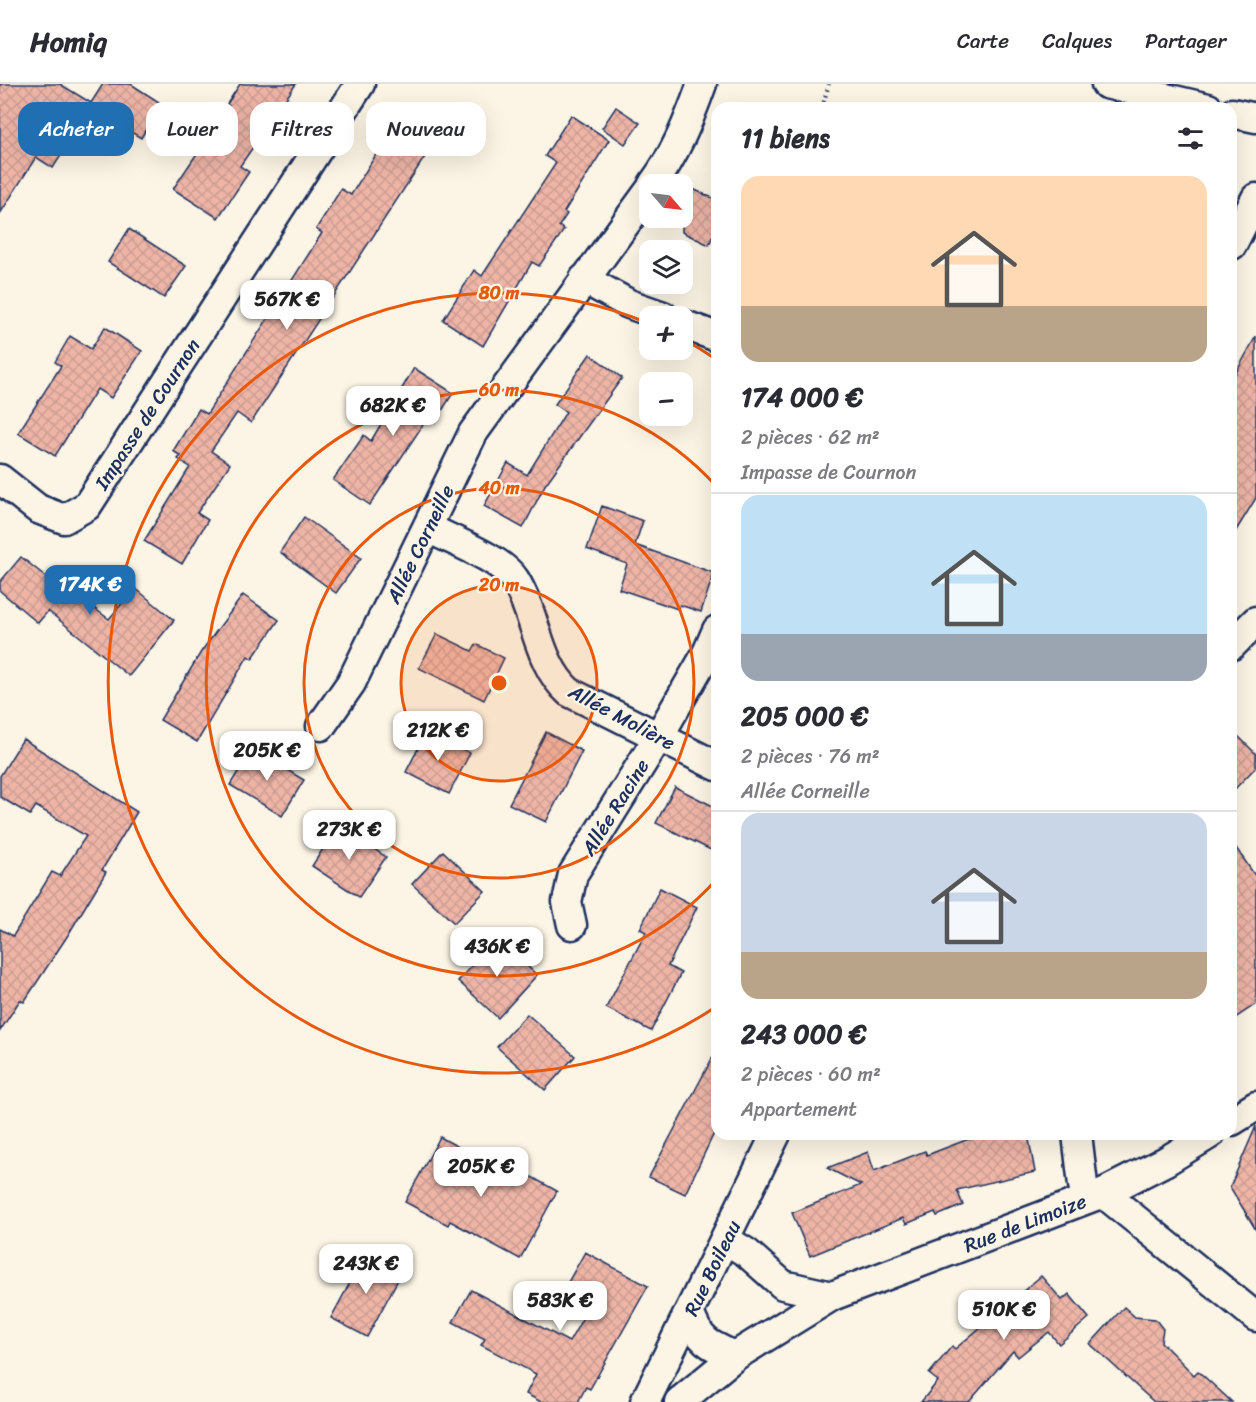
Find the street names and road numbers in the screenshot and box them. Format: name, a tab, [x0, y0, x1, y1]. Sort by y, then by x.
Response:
street label: Impasse de Cournon	[84, 331, 210, 498]
street label: Allée Corneille	[376, 479, 464, 611]
street label: Allée Molière	[561, 674, 682, 760]
street label: Allée Racine	[571, 752, 659, 864]
street label: Rue de Limoize	[959, 1184, 1092, 1263]
street label: Rue Boileau	[674, 1214, 751, 1322]

